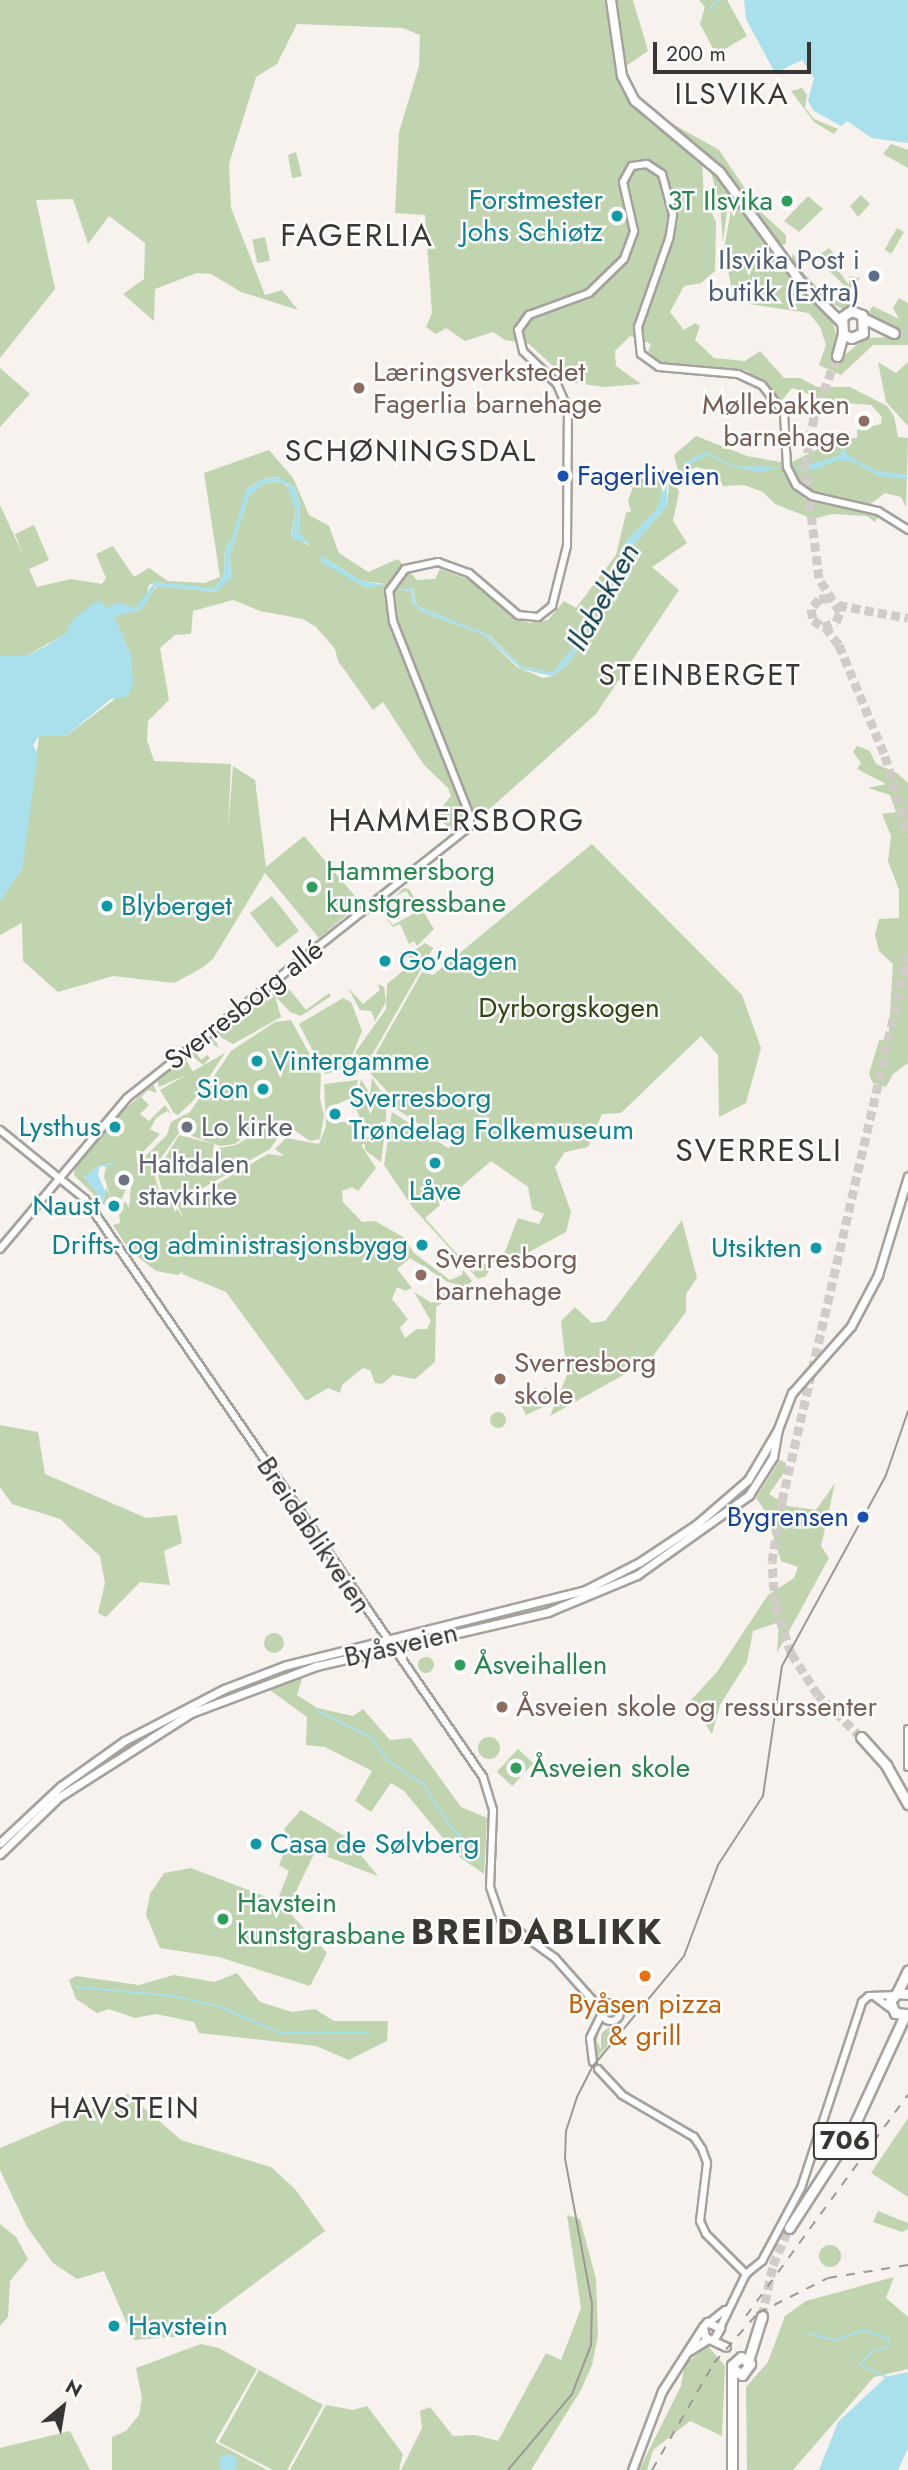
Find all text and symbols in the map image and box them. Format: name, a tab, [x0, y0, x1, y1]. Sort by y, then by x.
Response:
scale bar	[656, 28, 814, 72]
text: 200 m	[666, 39, 726, 69]
district label: ILSVIKA	[675, 76, 789, 112]
place label: Forstmester Johs Schiøtz	[461, 183, 603, 249]
place label: 3T Ilsvika	[667, 184, 773, 218]
marker: 3T Ilsvika	[779, 193, 795, 209]
marker: Forstmester Johs Schiøtz	[609, 208, 625, 224]
district label: FAGERLIA	[281, 216, 433, 254]
place label: Ilsvika Post i butikk (Extra)	[708, 243, 860, 309]
marker: Ilsvika Post i butikk (Extra)	[866, 268, 882, 284]
place label: Læringsverkstedet Fagerlia barnehage	[373, 355, 602, 421]
marker: Læringsverkstedet Fagerlia barnehage	[351, 380, 367, 396]
place label: Møllebakken barnehage	[702, 388, 850, 454]
marker: Møllebakken barnehage	[856, 413, 872, 429]
district label: SCHØNINGSDAL	[286, 433, 536, 469]
place label: Fagerliveien	[577, 459, 720, 493]
marker: Fagerliveien	[555, 468, 571, 484]
water label: Ilabekken	[559, 537, 647, 657]
district label: STEINBERGET	[600, 657, 800, 693]
district label: HAMMERSBORG	[330, 801, 584, 839]
place label: Hammersborg kunstgressbane	[326, 854, 506, 920]
marker: Hammersborg kunstgressbane	[304, 879, 320, 895]
place label: Blyberget	[121, 889, 232, 923]
marker: Blyberget	[99, 898, 115, 914]
street label: Sverresborg allé	[158, 933, 330, 1077]
place label: Go'dagen	[399, 944, 518, 978]
marker: Go'dagen	[377, 953, 393, 969]
park label: Dyrborgskogen	[478, 991, 660, 1025]
place label: Vintergamme	[271, 1044, 429, 1078]
marker: Vintergamme	[249, 1053, 265, 1069]
place label: Sion	[196, 1072, 249, 1106]
marker: Sion	[255, 1081, 271, 1097]
place label: Sverresborg Trøndelag Folkemuseum	[349, 1081, 634, 1147]
marker: Sverresborg Trøndelag Folkemuseum	[327, 1106, 343, 1122]
place label: Lysthus	[19, 1110, 101, 1144]
place label: Lo kirke	[201, 1110, 293, 1144]
marker: Lysthus	[107, 1119, 123, 1135]
marker: Lo kirke	[179, 1119, 195, 1135]
district label: SVERRESLI	[676, 1131, 842, 1169]
place label: Haltdalen stavkirke	[138, 1147, 250, 1213]
marker: Låve	[427, 1155, 443, 1171]
marker: Haltdalen stavkirke	[116, 1172, 132, 1188]
place label: Låve	[409, 1174, 461, 1208]
place label: Naust	[32, 1189, 100, 1223]
marker: Naust	[106, 1198, 122, 1214]
place label: Drifts- og administrasjonsbygg	[52, 1228, 408, 1262]
place label: Utsikten	[711, 1231, 802, 1265]
marker: Drifts- og administrasjonsbygg	[414, 1237, 430, 1253]
marker: Utsikten	[808, 1240, 824, 1256]
place label: Sverresborg barnehage	[435, 1242, 578, 1308]
marker: Sverresborg barnehage	[413, 1267, 429, 1283]
place label: Sverresborg skole	[514, 1346, 657, 1412]
marker: Sverresborg skole	[492, 1371, 508, 1387]
street label: Breidablikveien	[249, 1451, 379, 1619]
place label: Bygrensen	[727, 1500, 849, 1534]
marker: Bygrensen	[855, 1509, 871, 1525]
street label: Byåsveien	[341, 1616, 461, 1674]
place label: Åsveihallen	[474, 1648, 607, 1682]
marker: Åsveihallen	[452, 1657, 468, 1673]
place label: Åsveien skole og ressurssenter	[516, 1690, 877, 1724]
marker: Åsveien skole og ressurssenter	[494, 1699, 510, 1715]
place label: Åsveien skole	[530, 1751, 690, 1785]
marker: Åsveien skole	[508, 1760, 524, 1776]
place label: Casa de Sølvberg	[270, 1827, 479, 1861]
marker: Casa de Sølvberg	[248, 1836, 264, 1852]
place label: Havstein kunstgrasbane	[237, 1886, 405, 1952]
marker: Havstein kunstgrasbane	[215, 1911, 231, 1927]
district label: BREIDABLIKK	[412, 1911, 662, 1953]
marker: Byåsen pizza & grill	[637, 1968, 653, 1984]
place label: Byåsen pizza & grill	[568, 1987, 722, 2053]
district label: HAVSTEIN	[50, 2090, 200, 2126]
road number: 706	[812, 2118, 878, 2164]
place label: Havstein	[128, 2309, 228, 2343]
marker: Havstein	[106, 2318, 122, 2334]
north arrow	[28, 2372, 98, 2442]
text: N	[60, 2373, 87, 2404]

